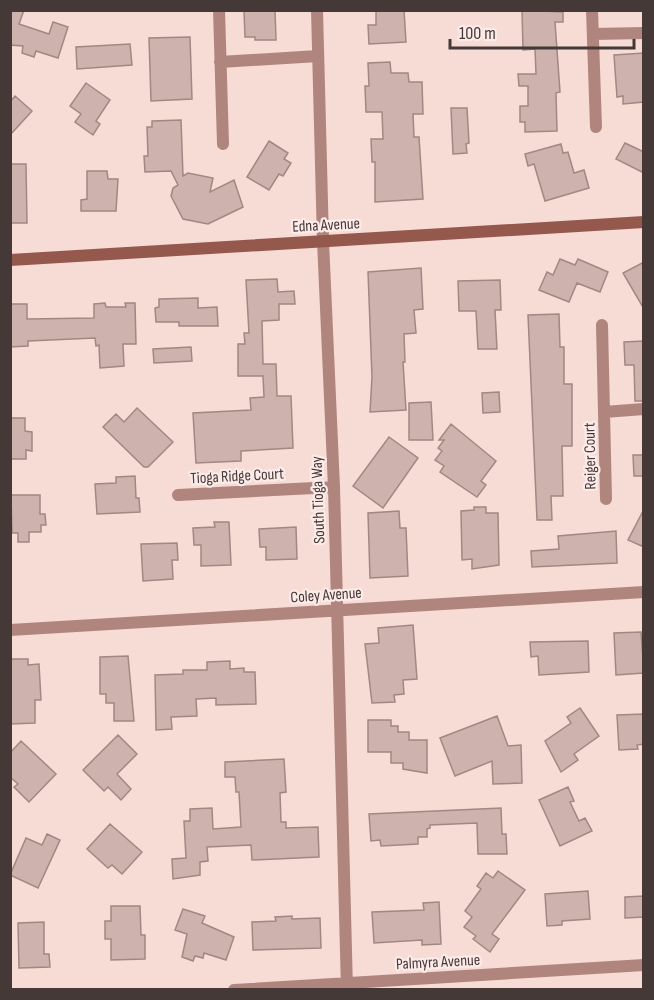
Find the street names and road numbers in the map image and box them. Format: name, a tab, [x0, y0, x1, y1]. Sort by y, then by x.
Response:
street label: Edna Avenue	[292, 214, 360, 237]
street label: Reiger Court	[580, 422, 601, 490]
street label: South Tioga Way	[307, 456, 330, 544]
street label: Tioga Ridge Court	[190, 465, 285, 488]
street label: Coley Avenue	[290, 584, 362, 607]
street label: Palmyra Avenue	[396, 951, 481, 974]

